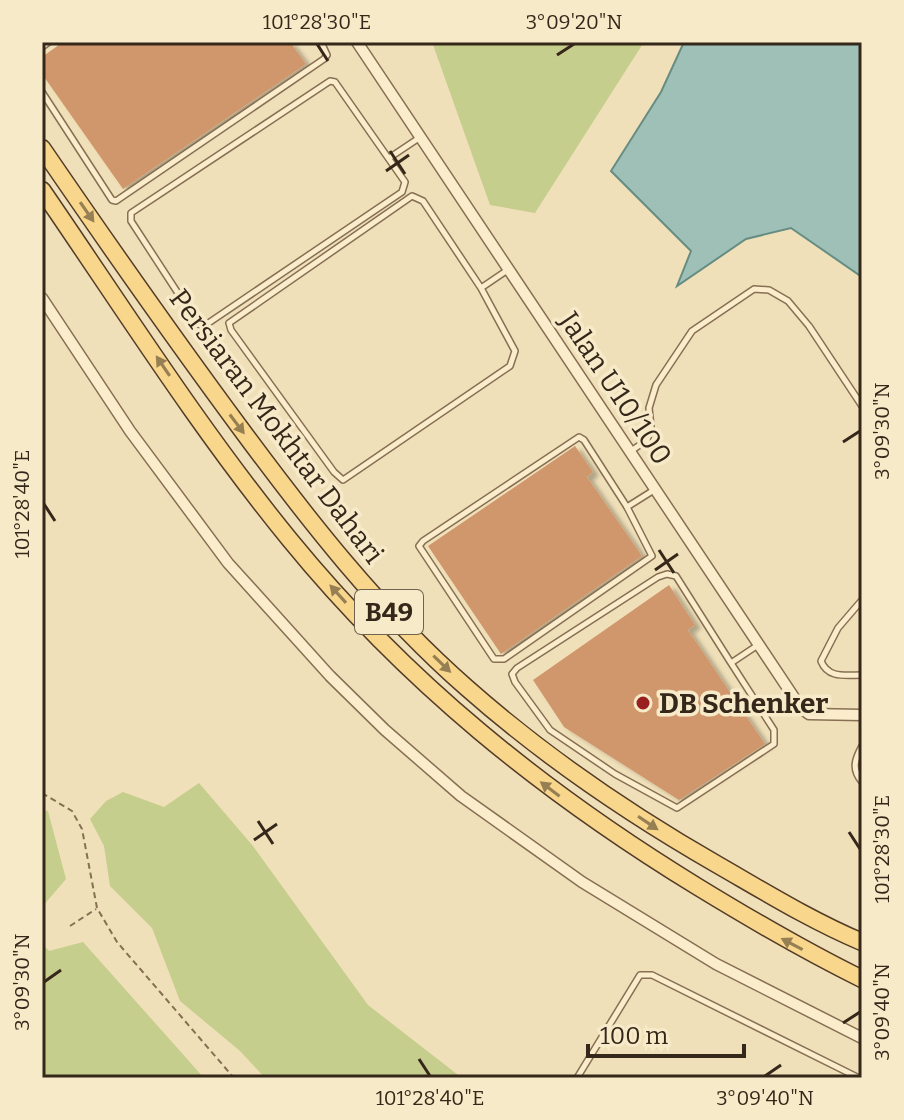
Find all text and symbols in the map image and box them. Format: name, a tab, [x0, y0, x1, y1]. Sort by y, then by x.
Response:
text: 101°28'30"E	[263, 10, 371, 34]
text: 3°09'20"N	[526, 10, 623, 34]
one-way arrow	[79, 202, 94, 223]
street label: Persiaran Mokhtar Dahari	[163, 283, 391, 570]
street label: Jalan U10/100	[552, 305, 679, 471]
one-way arrow	[156, 356, 171, 377]
text: 3°09'30"N	[870, 382, 894, 480]
one-way arrow	[229, 414, 245, 434]
text: 101°28'40"E	[10, 450, 34, 558]
one-way arrow	[330, 585, 348, 604]
road number: B49	[355, 590, 423, 634]
one-way arrow	[432, 654, 451, 673]
place label: DB Schenker	[659, 687, 828, 720]
marker: DB Schenker	[634, 694, 652, 712]
one-way arrow	[540, 781, 560, 797]
text: 101°28'30"E	[870, 795, 894, 903]
one-way arrow	[637, 815, 658, 830]
text: 3°09'30"N	[10, 933, 34, 1031]
one-way arrow	[781, 937, 804, 950]
text: 3°09'40"N	[870, 963, 894, 1061]
scale bar	[588, 1008, 744, 1058]
text: 100 m	[600, 1022, 668, 1050]
text: 101°28'40"E	[376, 1086, 484, 1110]
text: 3°09'40"N	[716, 1086, 814, 1110]

